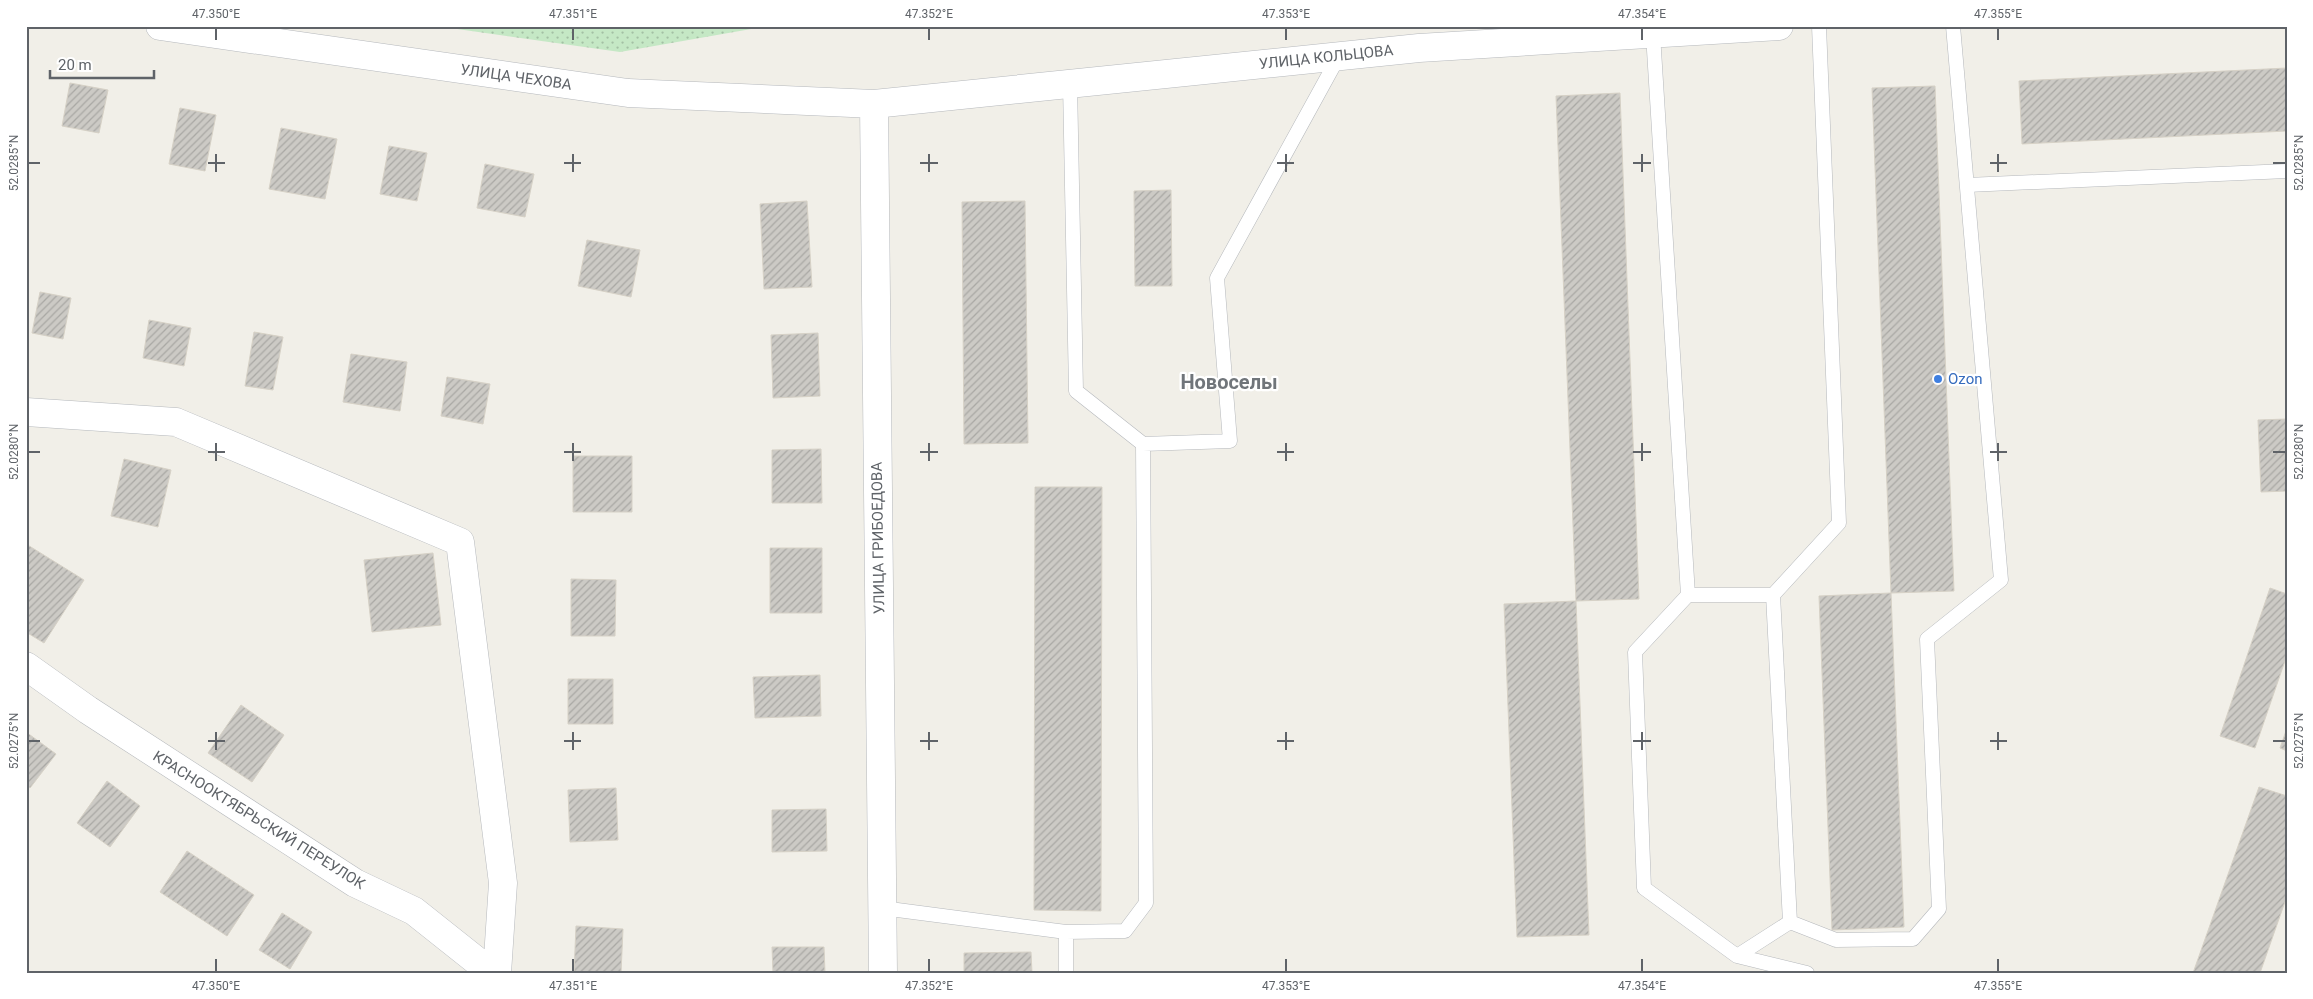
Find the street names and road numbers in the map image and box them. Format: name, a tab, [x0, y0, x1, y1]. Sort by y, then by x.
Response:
street label: УЛИЦА КОЛЬЦОВА	[1258, 41, 1394, 73]
street label: УЛИЦА ЧЕХОВА	[459, 60, 573, 94]
street label: УЛИЦА ГРИБОЕДОВА	[868, 461, 888, 614]
street label: КРАСНООКТЯБРЬСКИЙ ПЕРЕУЛОК	[150, 747, 369, 893]

